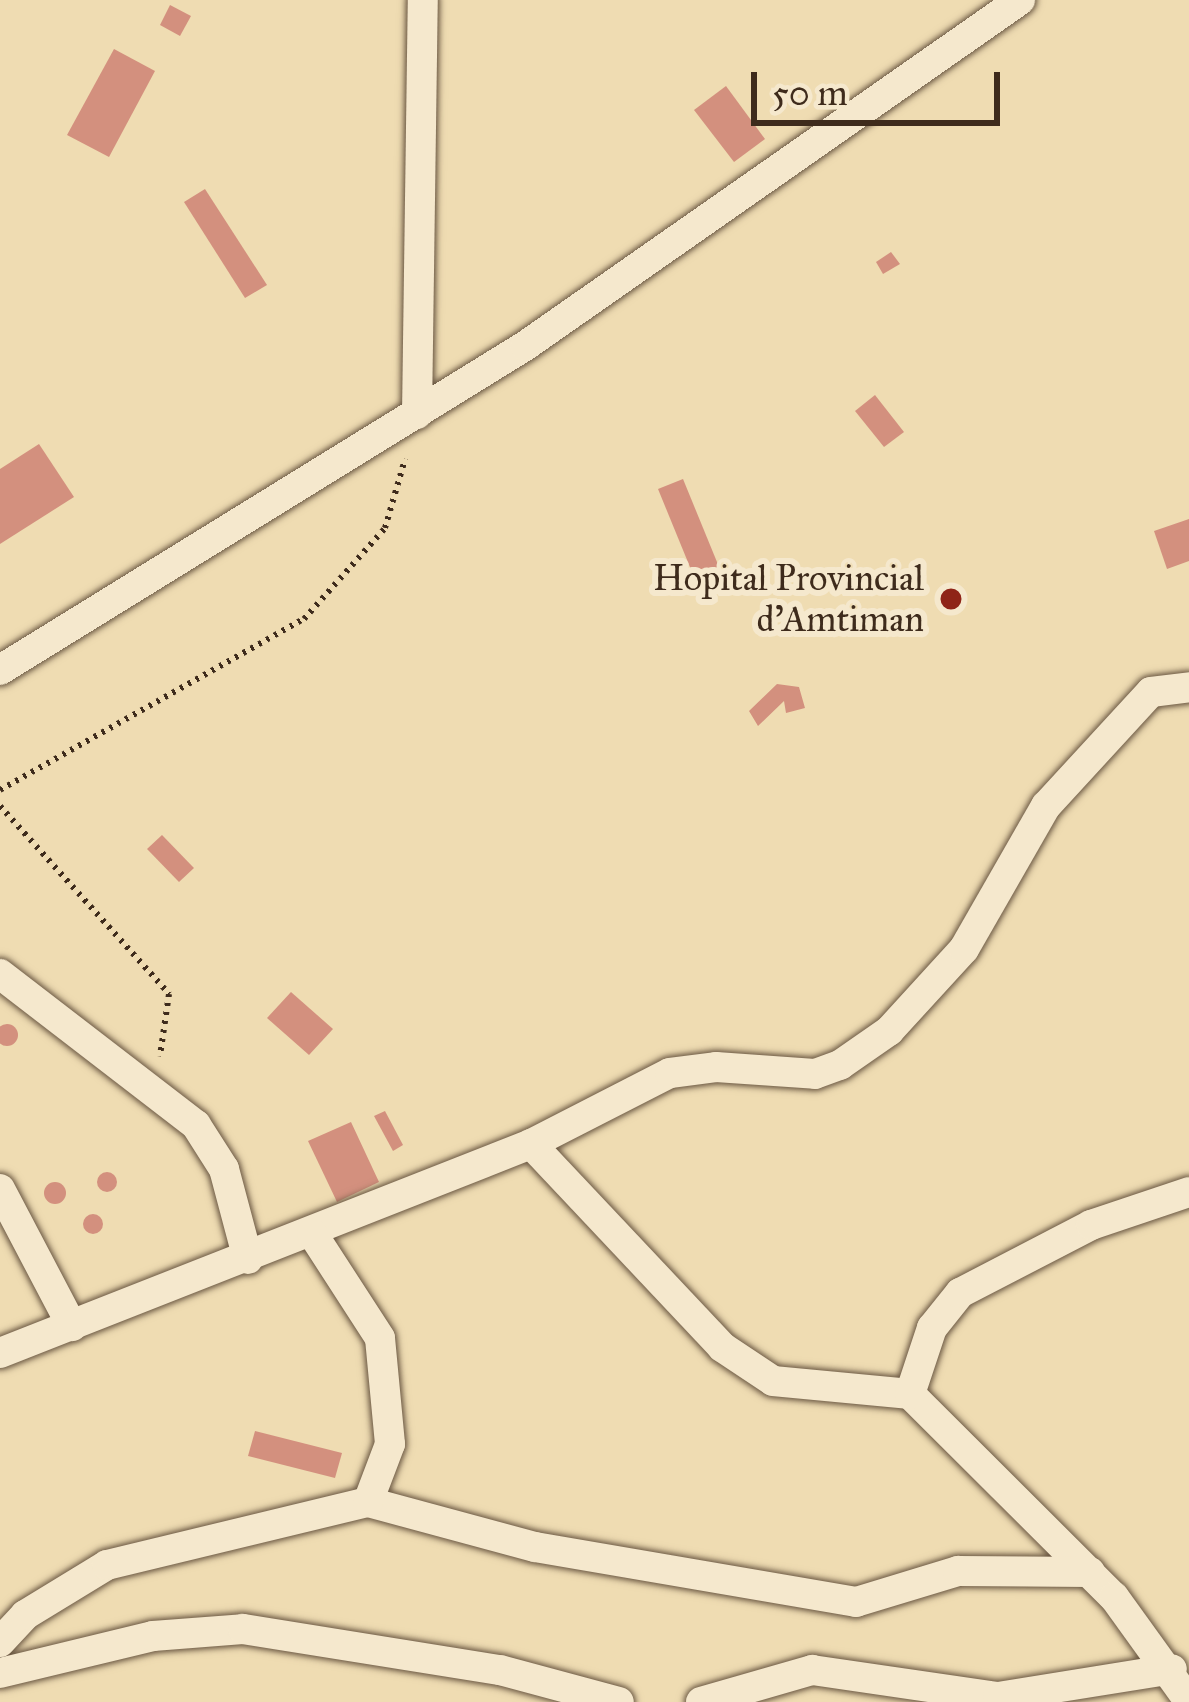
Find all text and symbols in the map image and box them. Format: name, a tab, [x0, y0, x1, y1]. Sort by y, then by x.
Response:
scale bar	[757, 48, 1006, 122]
text: 50 m	[772, 71, 848, 115]
place label: Hopital Provincial d'Amtiman	[653, 556, 924, 641]
marker: Hopital Provincial d'Amtiman	[935, 583, 967, 615]

